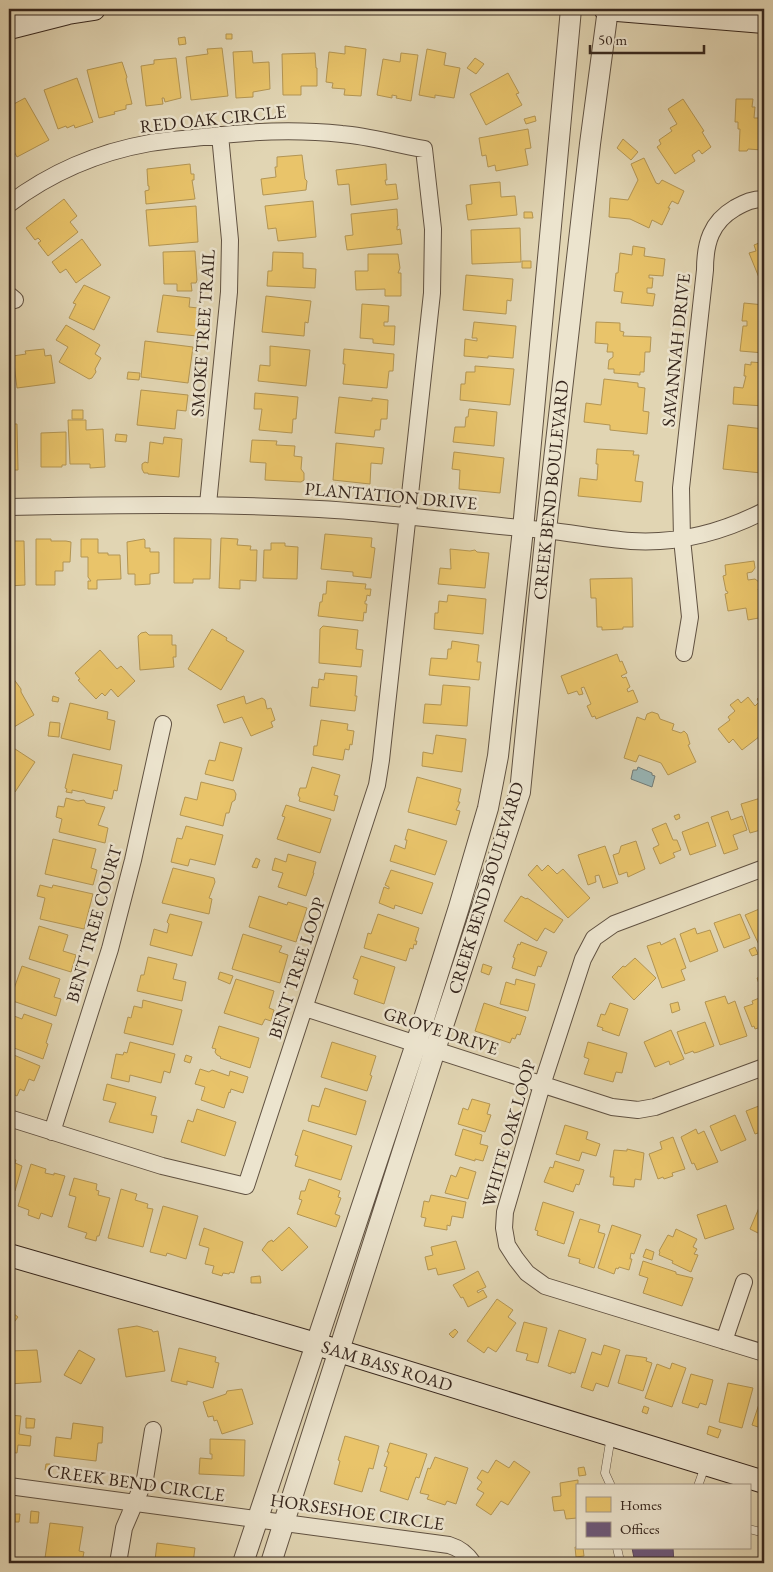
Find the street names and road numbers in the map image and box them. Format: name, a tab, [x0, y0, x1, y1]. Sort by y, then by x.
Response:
street label: RED OAK CIRCLE	[139, 99, 287, 138]
street label: SMOKE TREE TRAIL	[185, 248, 220, 417]
street label: SAVANNAH DRIVE	[656, 272, 695, 428]
street label: CREEK BEND BOULEVARD	[528, 379, 573, 601]
street label: PLANTATION DRIVE	[304, 477, 478, 514]
street label: CREEK BEND BOULEVARD	[442, 779, 529, 997]
street label: BENT TREE COURT	[60, 842, 127, 1005]
street label: BENT TREE LOOP	[263, 894, 330, 1041]
street label: GROVE DRIVE	[381, 1001, 502, 1060]
street label: WHITE OAK LOOP	[476, 1056, 541, 1209]
street label: SAM BASS ROAD	[319, 1335, 456, 1396]
street label: CREEK BEND CIRCLE	[46, 1459, 226, 1506]
street label: HORSESHOE CIRCLE	[269, 1488, 445, 1535]

